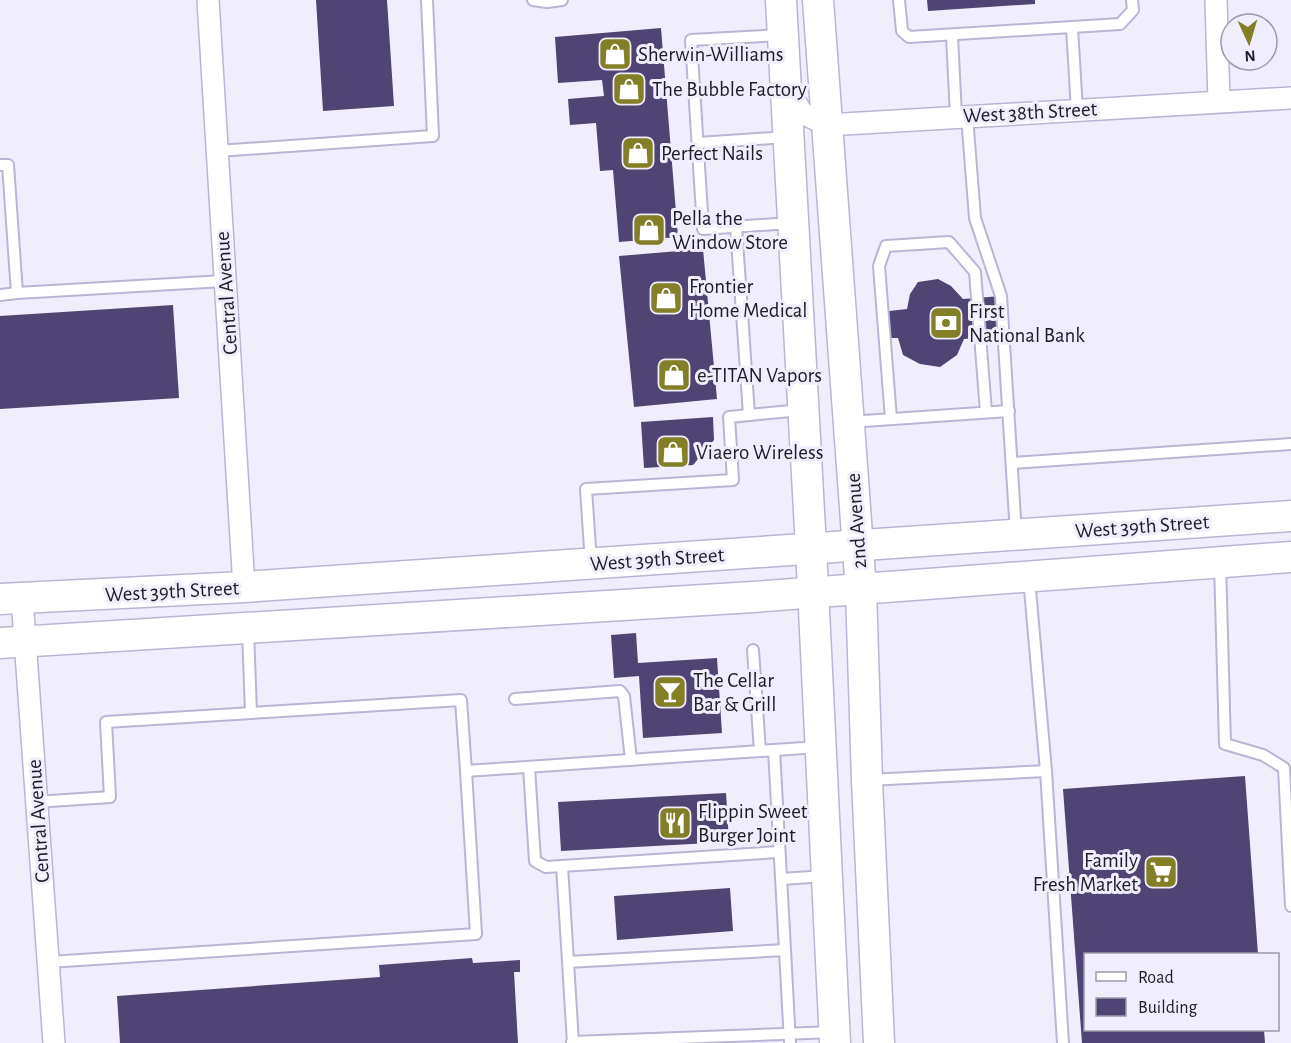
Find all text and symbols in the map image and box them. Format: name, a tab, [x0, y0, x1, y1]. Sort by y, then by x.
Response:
north arrow	[1219, 12, 1279, 72]
shop icon: Sherwin-Williams	[597, 36, 633, 72]
place label: Sherwin-Williams	[638, 44, 784, 65]
text: N	[1244, 48, 1256, 64]
shop icon: The Bubble Factory	[611, 71, 647, 107]
place label: The Bubble Factory	[652, 79, 807, 100]
street label: West 38th Street	[962, 98, 1098, 127]
shop icon: Perfect Nails	[620, 135, 656, 171]
place label: Perfect Nails	[661, 143, 763, 164]
place label: Pella the Window Store	[672, 208, 788, 253]
shop icon: Pella the Window Store	[631, 212, 667, 248]
street label: Central Avenue	[212, 230, 241, 355]
place label: Frontier Home Medical	[689, 276, 808, 321]
shop icon: Frontier Home Medical	[648, 280, 684, 316]
place label: First National Bank	[969, 301, 1085, 346]
bank icon: First National Bank	[928, 305, 964, 341]
shop icon: e-TITAN Vapors	[656, 357, 692, 393]
place label: e-TITAN Vapors	[697, 365, 822, 386]
shop icon: Viaero Wireless	[655, 434, 691, 470]
place label: Viaero Wireless	[696, 442, 824, 463]
street label: 2nd Avenue	[843, 472, 870, 570]
street label: West 39th Street	[1074, 511, 1210, 542]
street label: West 39th Street	[589, 544, 725, 575]
street label: West 39th Street	[104, 577, 240, 606]
place label: The Cellar Bar & Grill	[693, 670, 776, 715]
bar icon: The Cellar Bar & Grill	[652, 674, 688, 710]
street label: Central Avenue	[24, 758, 53, 883]
place label: Flippin Sweet Burger Joint	[698, 801, 808, 846]
restaurant icon: Flippin Sweet Burger Joint	[657, 805, 693, 841]
place label: Family Fresh Market	[1033, 850, 1138, 895]
supermarket icon: Family Fresh Market	[1143, 854, 1179, 890]
legend	[1084, 953, 1279, 1031]
text: Road	[1138, 969, 1174, 987]
text: Building	[1138, 999, 1198, 1017]

